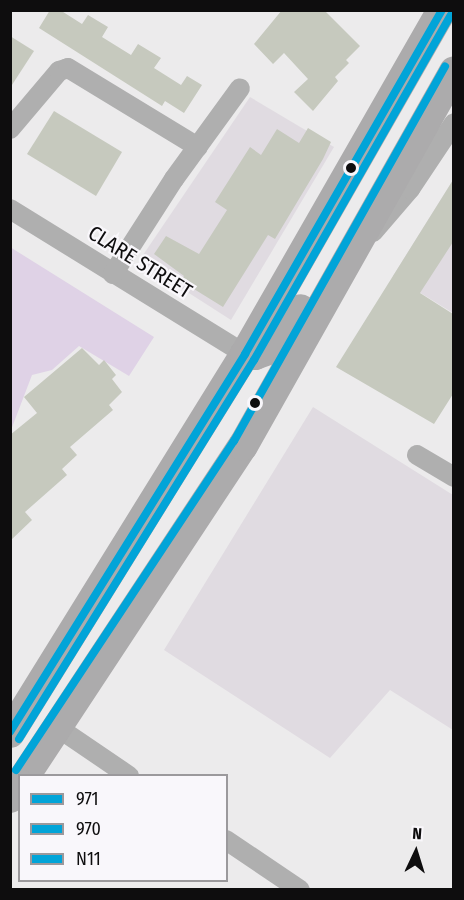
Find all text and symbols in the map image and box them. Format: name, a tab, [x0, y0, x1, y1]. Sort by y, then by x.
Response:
unlabelled marker	[345, 162, 357, 174]
street label: CLARE STREET	[83, 220, 197, 304]
unlabelled marker	[249, 397, 261, 409]
legend	[18, 774, 228, 882]
text: 971	[76, 788, 99, 810]
text: 970	[76, 818, 101, 840]
north arrow	[386, 822, 446, 882]
text: N	[412, 824, 423, 843]
text: N11	[76, 848, 101, 870]

